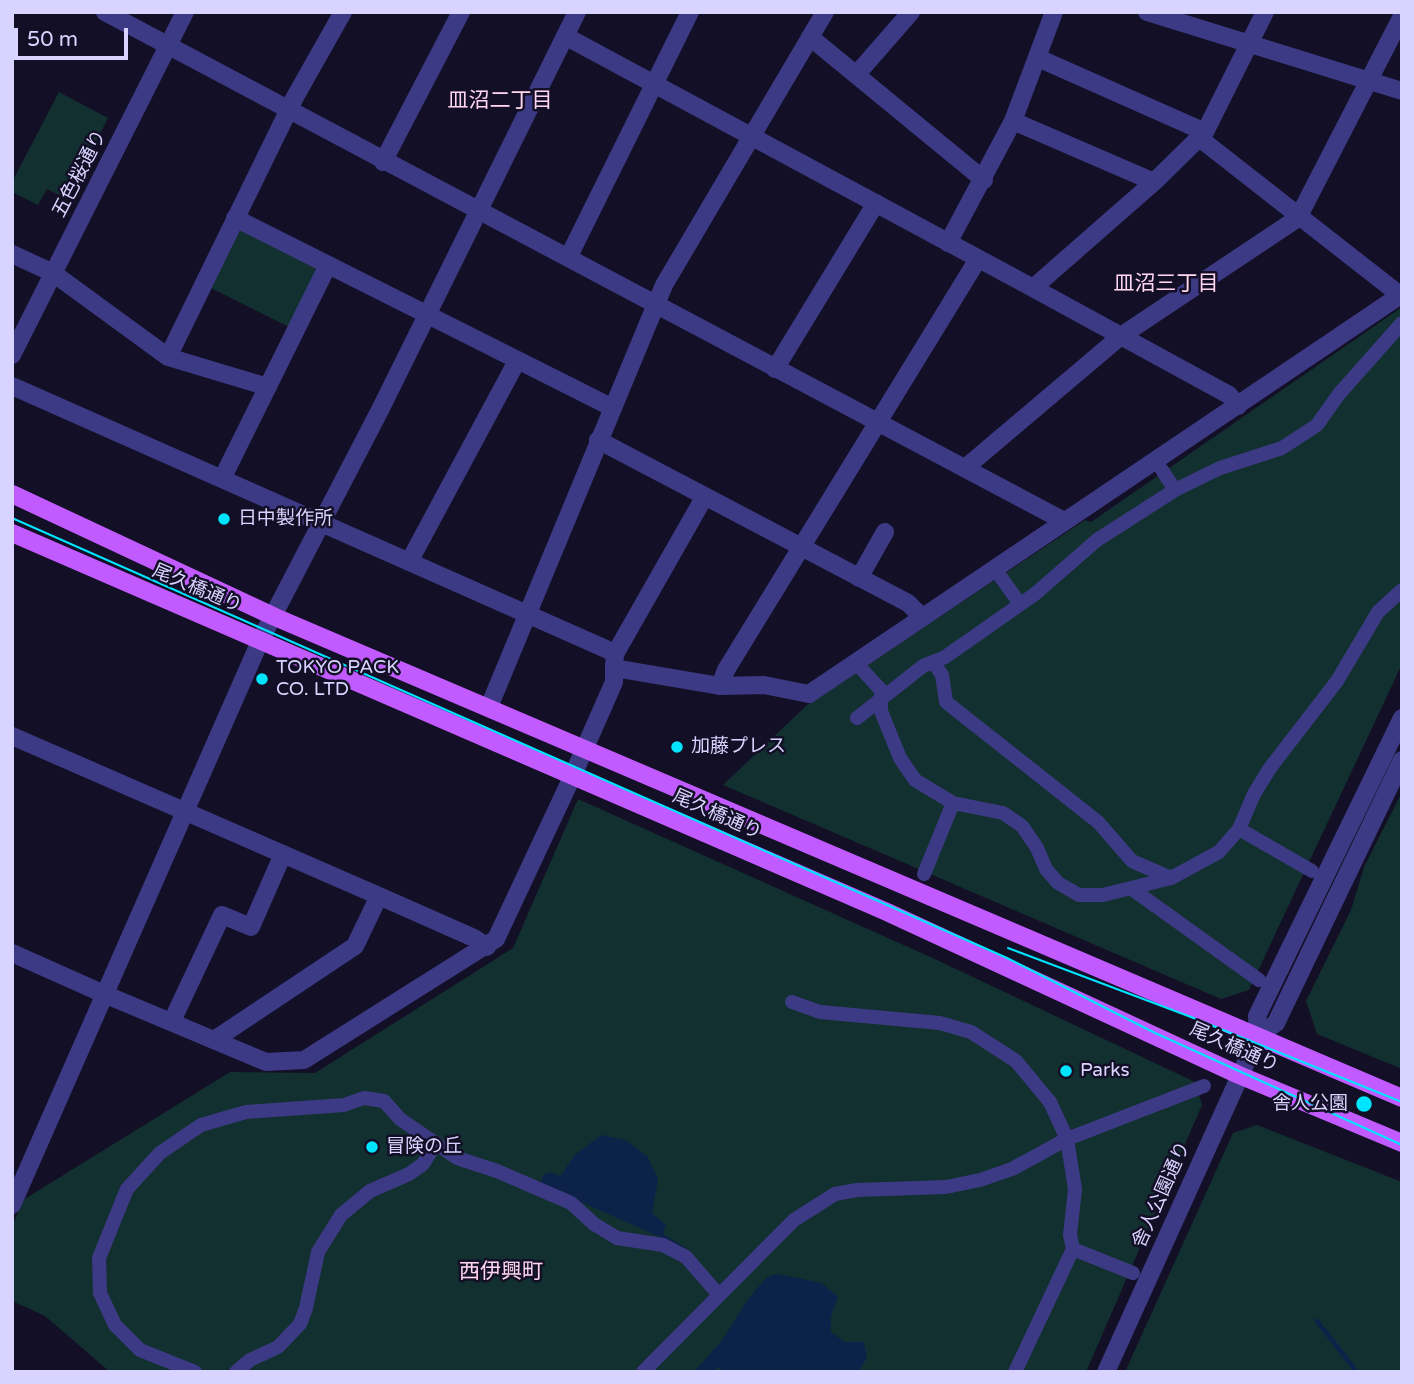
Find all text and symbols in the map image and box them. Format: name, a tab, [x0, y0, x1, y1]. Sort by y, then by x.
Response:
scale bar	[18, 14, 131, 58]
text: 50 m	[27, 27, 78, 52]
district label: 皿沼二丁目	[448, 88, 552, 114]
street label: 五色桜通り	[48, 127, 112, 221]
district label: 皿沼三丁目	[1114, 271, 1218, 297]
place label: 日中製作所	[238, 508, 333, 530]
marker: 日中製作所	[216, 511, 232, 527]
street label: 尾久橋通り	[149, 560, 245, 618]
place label: TOKYO PACK CO. LTD	[276, 657, 399, 701]
marker: TOKYO PACK CO. LTD	[254, 671, 270, 687]
place label: 加藤プレス	[691, 736, 786, 758]
marker: 加藤プレス	[669, 739, 685, 755]
street label: 尾久橋通り	[669, 785, 765, 845]
street label: 尾久橋通り	[1186, 1018, 1282, 1078]
place label: Parks	[1080, 1060, 1130, 1082]
marker: Parks	[1058, 1063, 1074, 1079]
place label: 舎人公園	[1272, 1093, 1348, 1115]
marker: 舎人公園	[1354, 1094, 1374, 1114]
place label: 冒険の丘	[386, 1136, 462, 1158]
street label: 舎人公園通り	[1128, 1138, 1196, 1252]
marker: 冒険の丘	[364, 1139, 380, 1155]
district label: 西伊興町	[459, 1259, 543, 1285]

